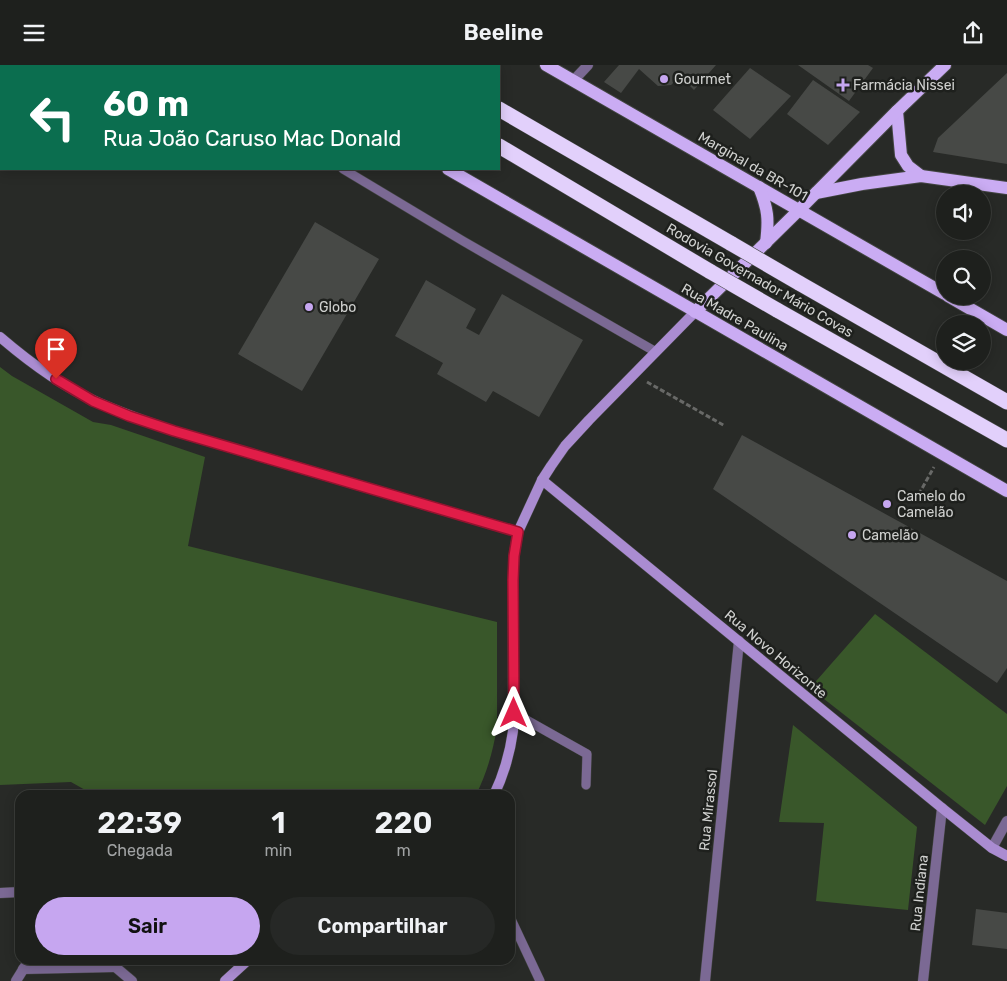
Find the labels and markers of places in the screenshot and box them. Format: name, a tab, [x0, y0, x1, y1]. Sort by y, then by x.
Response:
place label: Gourmet	[674, 71, 732, 88]
marker: Gourmet	[658, 73, 670, 85]
place label: Farmácia Nissei	[853, 77, 955, 94]
marker: Farmácia Nissei	[837, 79, 849, 91]
place label: Globo	[319, 299, 356, 316]
marker: Globo	[303, 301, 315, 313]
pin	[35, 328, 77, 379]
place label: Camelo do Camelão	[897, 488, 966, 521]
marker: Camelo do Camelão	[881, 498, 893, 510]
place label: Camelão	[862, 527, 919, 544]
marker: Camelão	[846, 529, 858, 541]

